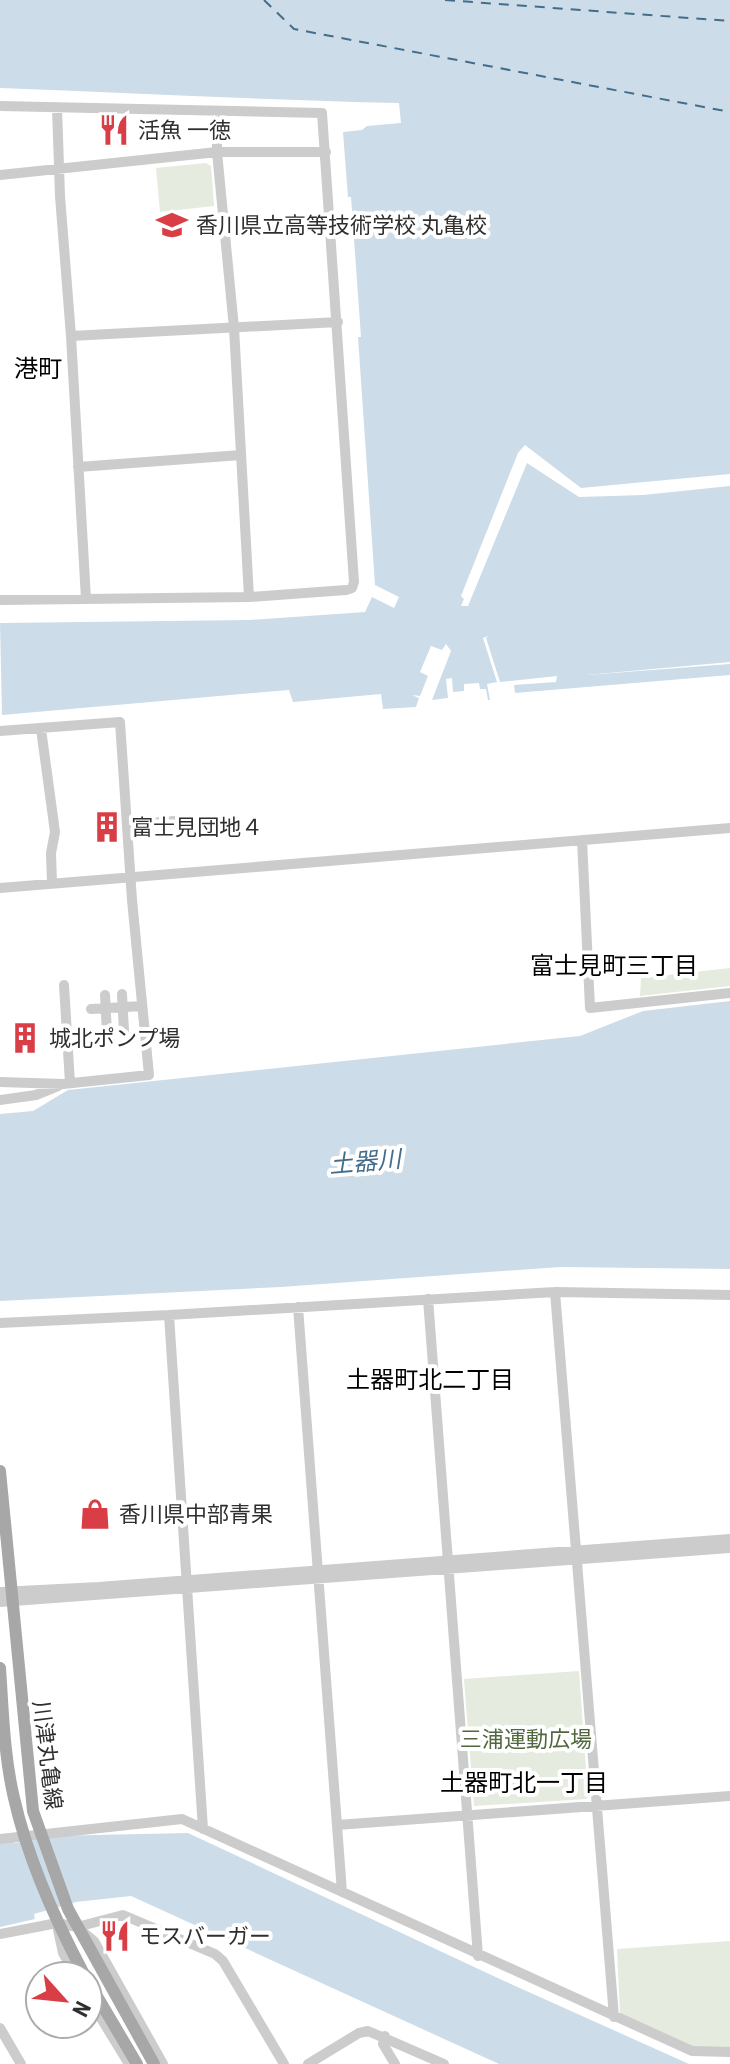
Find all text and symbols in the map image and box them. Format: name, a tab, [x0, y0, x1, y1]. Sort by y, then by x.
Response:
restaurant icon: 活魚 一徳	[97, 113, 131, 147]
place label: 活魚 一徳	[138, 118, 231, 143]
school or university icon: 香川県立高等技術学校 丸亀校	[155, 208, 189, 242]
place label: 香川県立高等技術学校 丸亀校	[196, 213, 487, 238]
district label: 港町	[14, 355, 62, 383]
building icon: 富士見団地４	[90, 810, 124, 844]
place label: 富士見団地４	[131, 815, 263, 840]
district label: 富士見町三丁目	[530, 952, 698, 980]
building icon: 城北ポンプ場	[8, 1021, 42, 1055]
place label: 城北ポンプ場	[49, 1026, 180, 1051]
water label: 土器川	[328, 1145, 405, 1179]
district label: 土器町北二丁目	[346, 1366, 514, 1394]
shop icon: 香川県中部青果	[78, 1497, 112, 1531]
place label: 香川県中部青果	[119, 1502, 273, 1527]
street label: 川津丸亀線	[28, 1699, 67, 1811]
park label: 三浦運動広場	[460, 1727, 592, 1752]
district label: 土器町北一丁目	[440, 1769, 608, 1797]
restaurant icon: モスバーガー	[98, 1919, 132, 1953]
place label: モスバーガー	[139, 1924, 271, 1949]
north arrow	[24, 1960, 104, 2040]
text: N	[67, 1997, 96, 2021]

